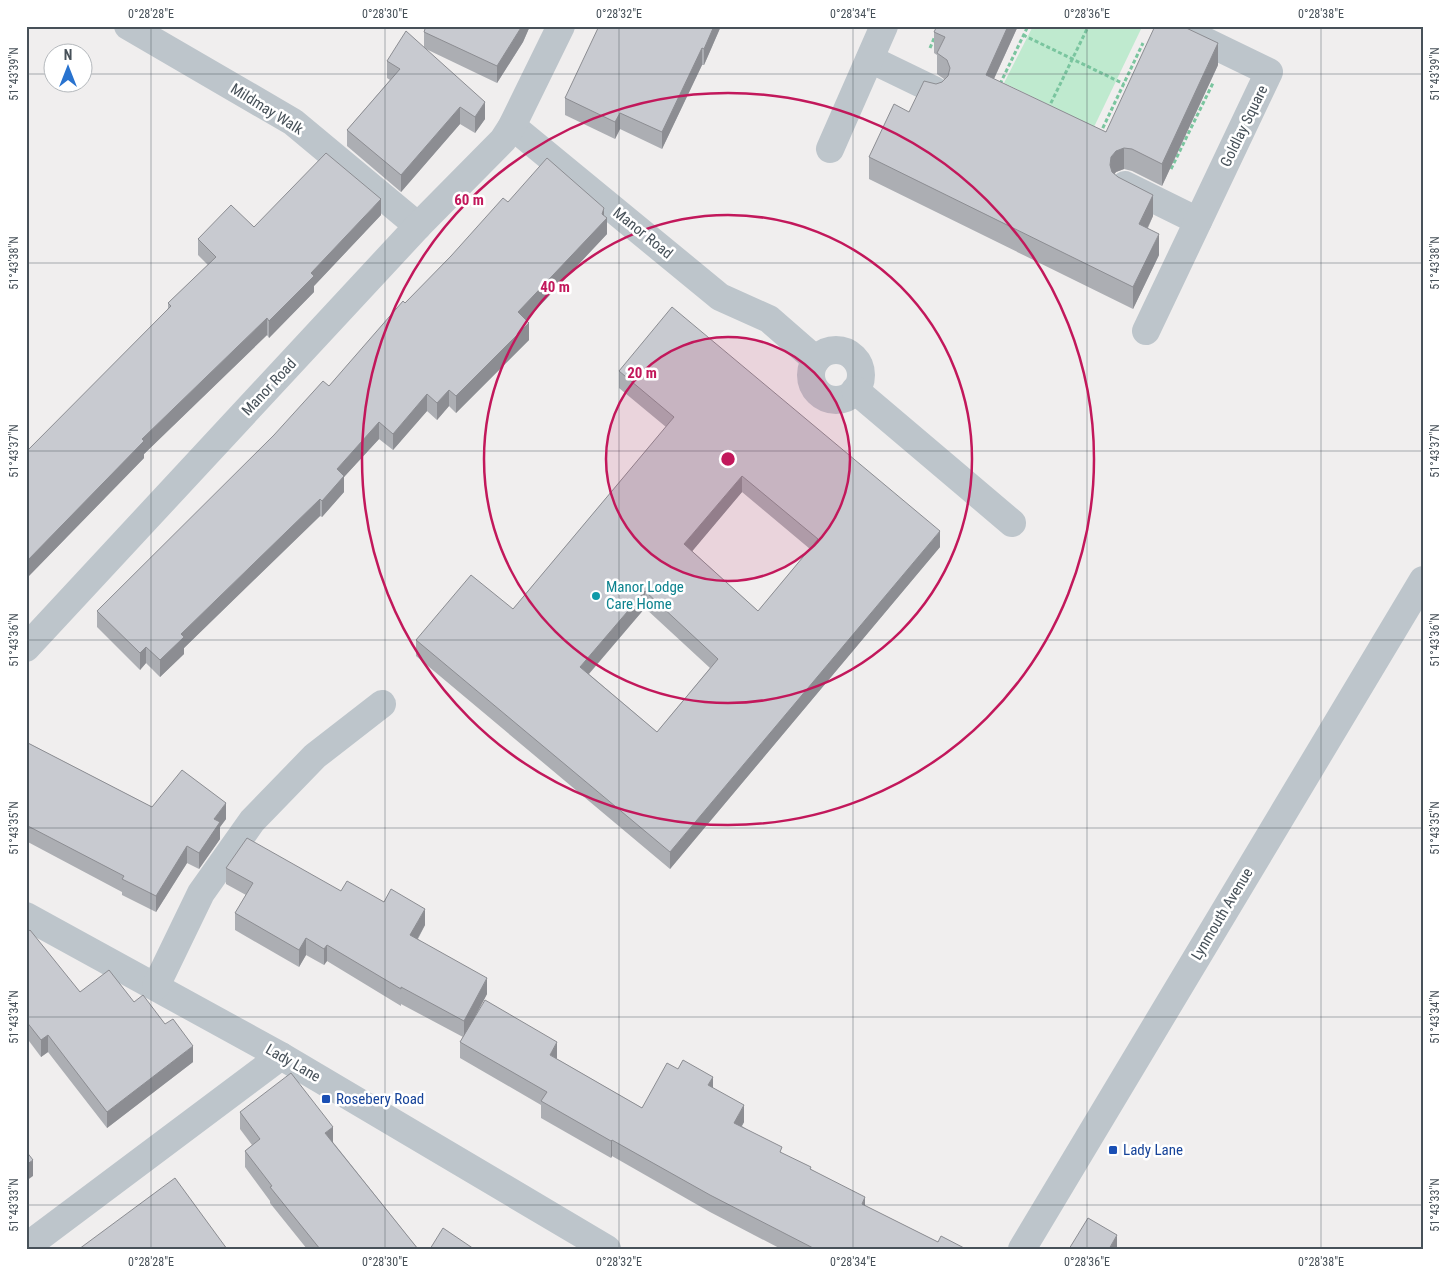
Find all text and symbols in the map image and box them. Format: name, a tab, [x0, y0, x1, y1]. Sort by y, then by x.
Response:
text: 0°28'28"E	[128, 7, 174, 21]
text: 0°28'30"E	[362, 7, 408, 21]
text: 0°28'32"E	[596, 7, 642, 21]
text: 0°28'34"E	[830, 7, 876, 21]
text: 0°28'36"E	[1064, 7, 1110, 21]
text: 0°28'38"E	[1298, 7, 1344, 21]
north arrow	[42, 42, 92, 92]
text: 51°43'39"N	[7, 47, 21, 101]
text: N	[64, 47, 72, 63]
text: 51°43'39"N	[1428, 47, 1442, 101]
street label: Mildmay Walk	[227, 80, 307, 139]
street label: Goldlay Square	[1216, 82, 1272, 170]
text: 60 m	[454, 191, 484, 209]
street label: Manor Road	[610, 204, 676, 262]
text: 51°43'38"N	[7, 236, 21, 290]
text: 51°43'38"N	[1428, 236, 1442, 290]
text: 40 m	[540, 278, 570, 296]
street label: Manor Road	[238, 355, 300, 419]
text: 20 m	[627, 364, 657, 382]
text: 51°43'37"N	[7, 424, 21, 478]
text: 51°43'37"N	[1428, 424, 1442, 478]
centre of rings	[719, 450, 737, 468]
place label: Manor Lodge Care Home	[606, 578, 684, 613]
marker: Manor Lodge Care Home	[590, 590, 602, 602]
text: 51°43'36"N	[7, 613, 21, 667]
text: 51°43'36"N	[1428, 613, 1442, 667]
text: 51°43'35"N	[7, 801, 21, 855]
text: 51°43'35"N	[1428, 801, 1442, 855]
street label: Lynmouth Avenue	[1187, 865, 1257, 963]
text: 51°43'34"N	[7, 990, 21, 1044]
text: 51°43'34"N	[1428, 990, 1442, 1044]
street label: Lady Lane	[262, 1040, 324, 1086]
place label: Rosebery Road	[336, 1090, 424, 1108]
marker: Rosebery Road	[320, 1093, 332, 1105]
place label: Lady Lane	[1123, 1141, 1183, 1159]
marker: Lady Lane	[1107, 1144, 1119, 1156]
text: 51°43'33"N	[7, 1178, 21, 1232]
text: 51°43'33"N	[1428, 1178, 1442, 1232]
text: 0°28'28"E	[128, 1255, 174, 1269]
text: 0°28'30"E	[362, 1255, 408, 1269]
text: 0°28'32"E	[596, 1255, 642, 1269]
text: 0°28'34"E	[830, 1255, 876, 1269]
text: 0°28'36"E	[1064, 1255, 1110, 1269]
text: 0°28'38"E	[1298, 1255, 1344, 1269]

